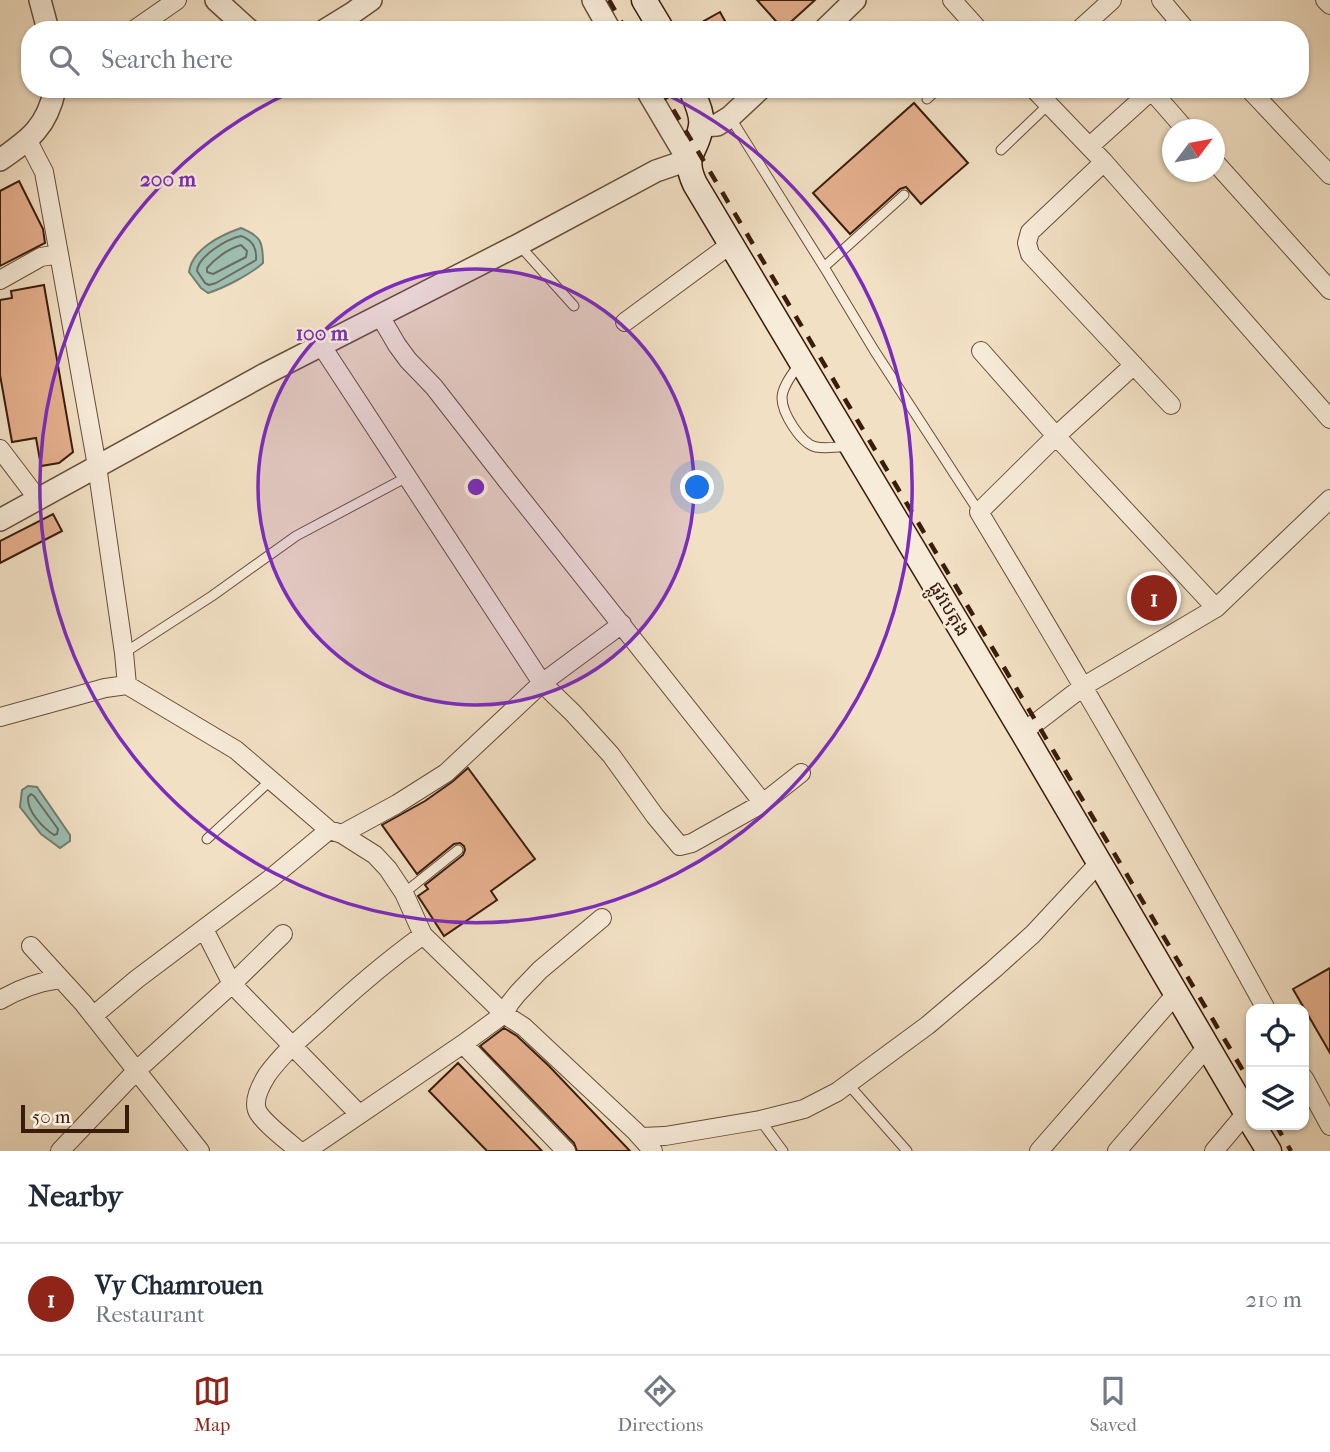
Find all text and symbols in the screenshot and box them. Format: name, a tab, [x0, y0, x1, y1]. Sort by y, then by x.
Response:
search box	[21, 21, 1309, 98]
icon: search	[45, 41, 83, 79]
text: Search here	[101, 44, 233, 75]
north arrow	[1162, 119, 1225, 182]
text: 200 m	[140, 167, 197, 191]
text: 100 m	[296, 321, 349, 345]
your location	[680, 470, 714, 504]
centre of rings	[464, 475, 488, 499]
pin: 1	[1131, 572, 1177, 624]
street label: ផ្លូវបេតុង	[919, 578, 974, 643]
map controls	[1246, 1004, 1309, 1130]
button: locate	[1246, 1004, 1309, 1067]
button: layers	[1246, 1067, 1309, 1130]
scale bar	[21, 1102, 130, 1134]
text: 50 m	[32, 1106, 71, 1128]
text: Nearby	[28, 1179, 123, 1214]
text: Vy Chamrouen	[95, 1270, 263, 1301]
text: 1	[47, 1286, 55, 1313]
text: 210 m	[1245, 1286, 1302, 1313]
text: Restaurant	[95, 1301, 205, 1328]
tab: Map	[193, 1372, 231, 1436]
tab: Directions	[618, 1372, 703, 1436]
tab: Saved	[1090, 1372, 1137, 1436]

